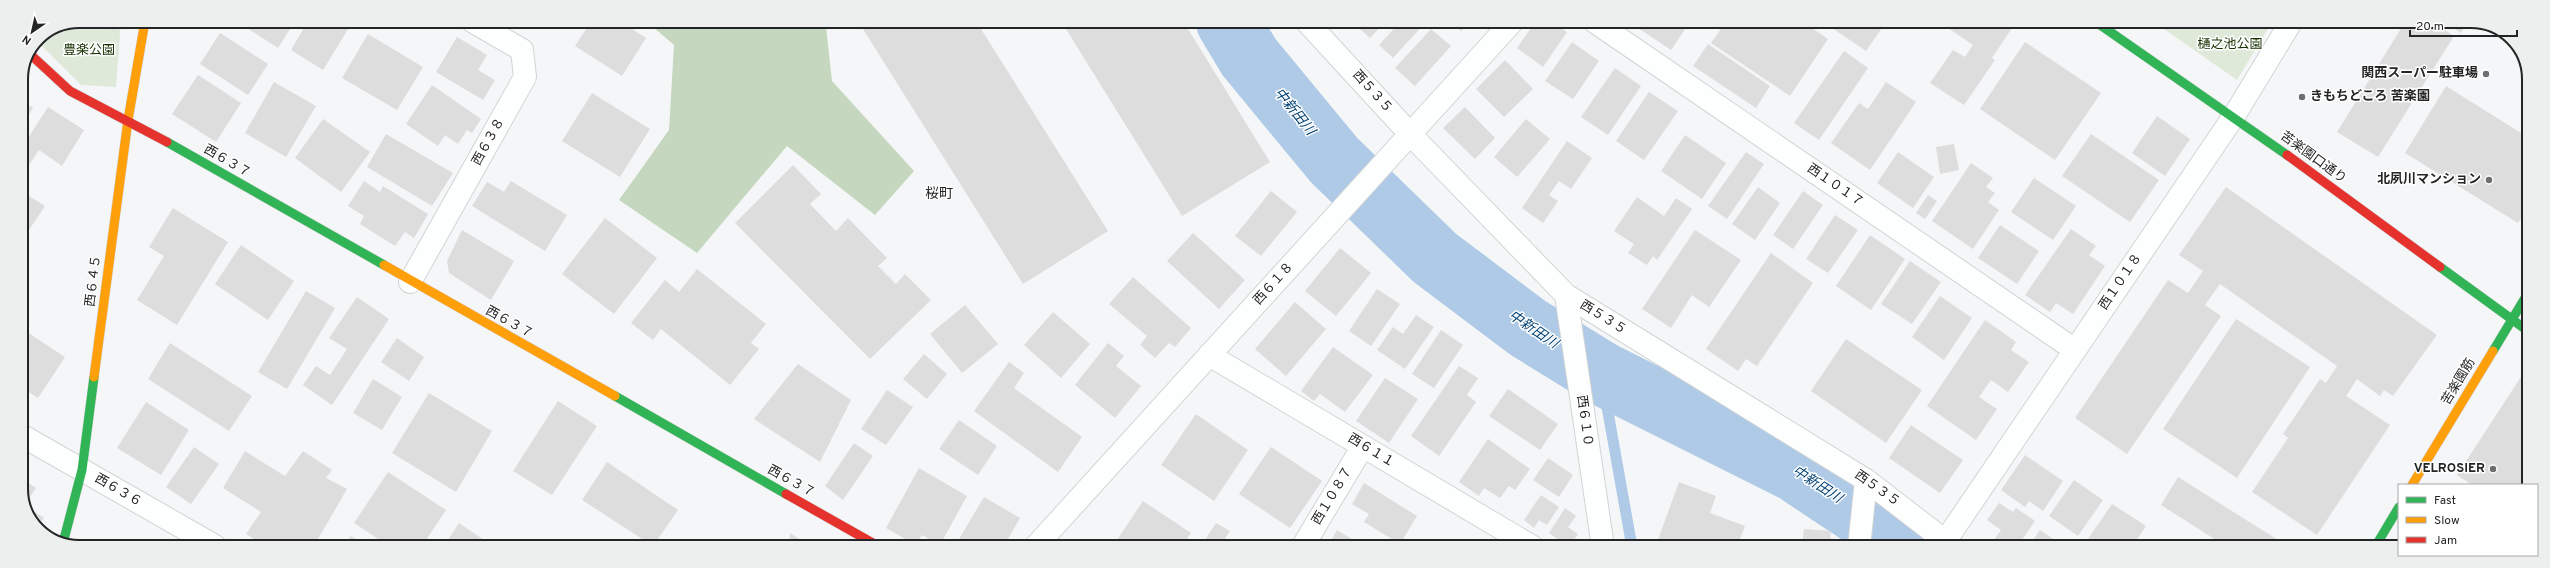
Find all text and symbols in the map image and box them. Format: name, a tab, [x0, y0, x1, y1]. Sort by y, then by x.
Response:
north arrow	[12, 12, 52, 52]
scale bar	[2410, 12, 2517, 38]
text: 20 m	[2416, 19, 2444, 35]
text: N	[20, 31, 34, 47]
park label: 樋之池公園	[2197, 37, 2263, 53]
park label: 豊楽公園	[63, 42, 115, 59]
place label: 関西スーパー駐車場	[2361, 65, 2478, 82]
street label: 西５３５	[1349, 67, 1395, 117]
marker: 関西スーパー駐車場	[2481, 69, 2491, 79]
water label: 中新田川	[1270, 85, 1319, 141]
place label: きもちどころ 苦楽園	[2310, 88, 2430, 105]
marker: きもちどころ 苦楽園	[2297, 92, 2307, 102]
street label: 西６３８	[469, 115, 509, 169]
street label: 苦楽園口通り	[2277, 128, 2350, 187]
street label: 西６３７	[200, 142, 254, 182]
street label: 西１０１７	[1804, 161, 1866, 211]
place label: 北夙川マンション	[2377, 171, 2481, 188]
marker: 北夙川マンション	[2484, 175, 2494, 185]
district label: 桜町	[925, 186, 953, 203]
street label: 西１０１８	[2096, 251, 2146, 313]
street label: 西６４５	[83, 254, 105, 308]
street label: 西６１８	[1251, 259, 1297, 309]
street label: 西５３５	[1577, 297, 1629, 339]
street label: 西６３７	[482, 303, 536, 343]
water label: 中新田川	[1505, 307, 1563, 354]
street label: 苦楽園筋	[2438, 355, 2479, 408]
street label: 西６１０	[1572, 394, 1596, 448]
street label: 西６１１	[1345, 431, 1397, 471]
place label: VELROSIER	[2414, 461, 2485, 477]
street label: 西６３７	[764, 462, 818, 502]
water label: 中新田川	[1789, 463, 1847, 508]
street label: 西１０８７	[1309, 464, 1357, 528]
marker: VELROSIER	[2488, 464, 2498, 474]
street label: 西５３５	[1851, 468, 1903, 510]
street label: 西６３６	[91, 471, 145, 511]
legend	[2398, 484, 2538, 556]
text: Fast	[2434, 493, 2456, 509]
text: Slow	[2434, 513, 2460, 529]
text: Jam	[2434, 533, 2457, 549]

